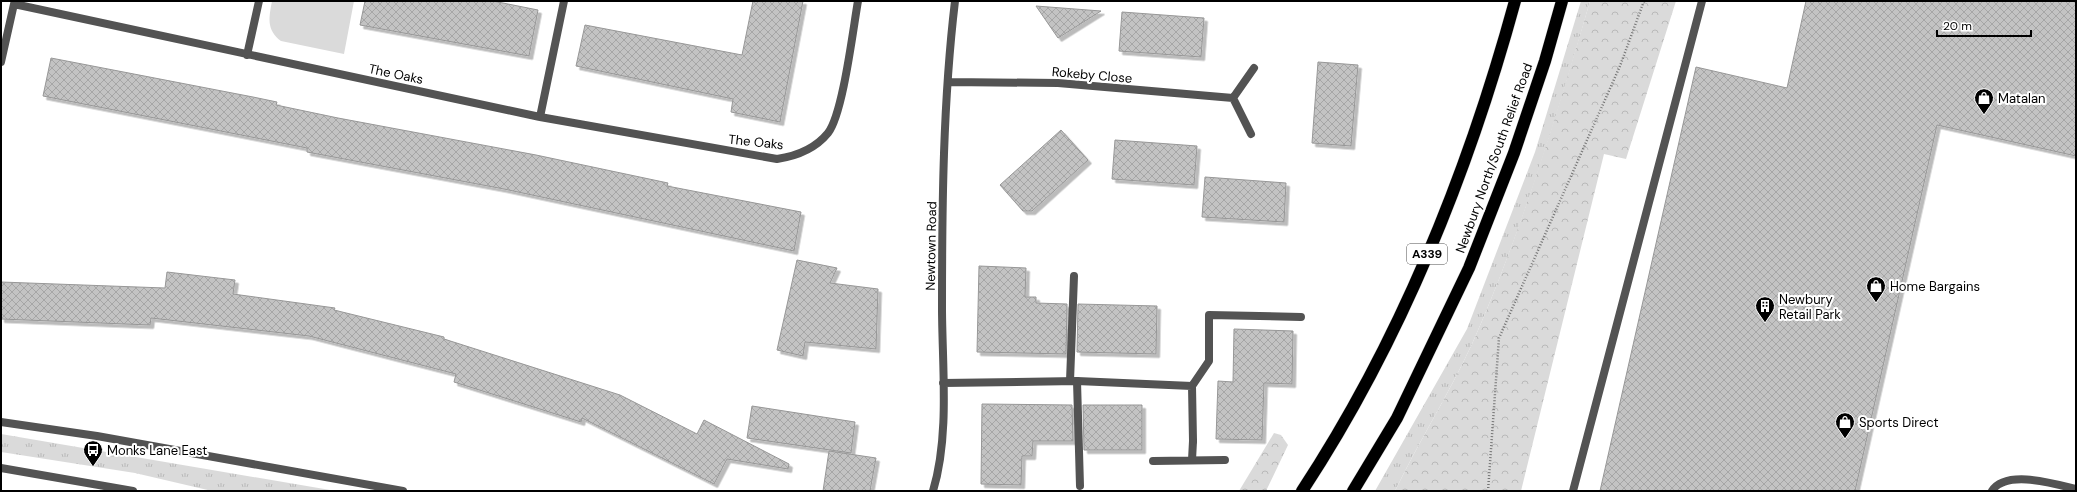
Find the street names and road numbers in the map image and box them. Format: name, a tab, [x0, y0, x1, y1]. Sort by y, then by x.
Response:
street label: The Oaks	[367, 60, 425, 88]
street label: Newbury North/South Relief Road	[1452, 61, 1536, 255]
street label: Rokeby Close	[1051, 63, 1133, 87]
street label: The Oaks	[728, 131, 784, 153]
street label: Newtown Road	[922, 201, 940, 291]
road number: A339	[1407, 244, 1447, 264]

